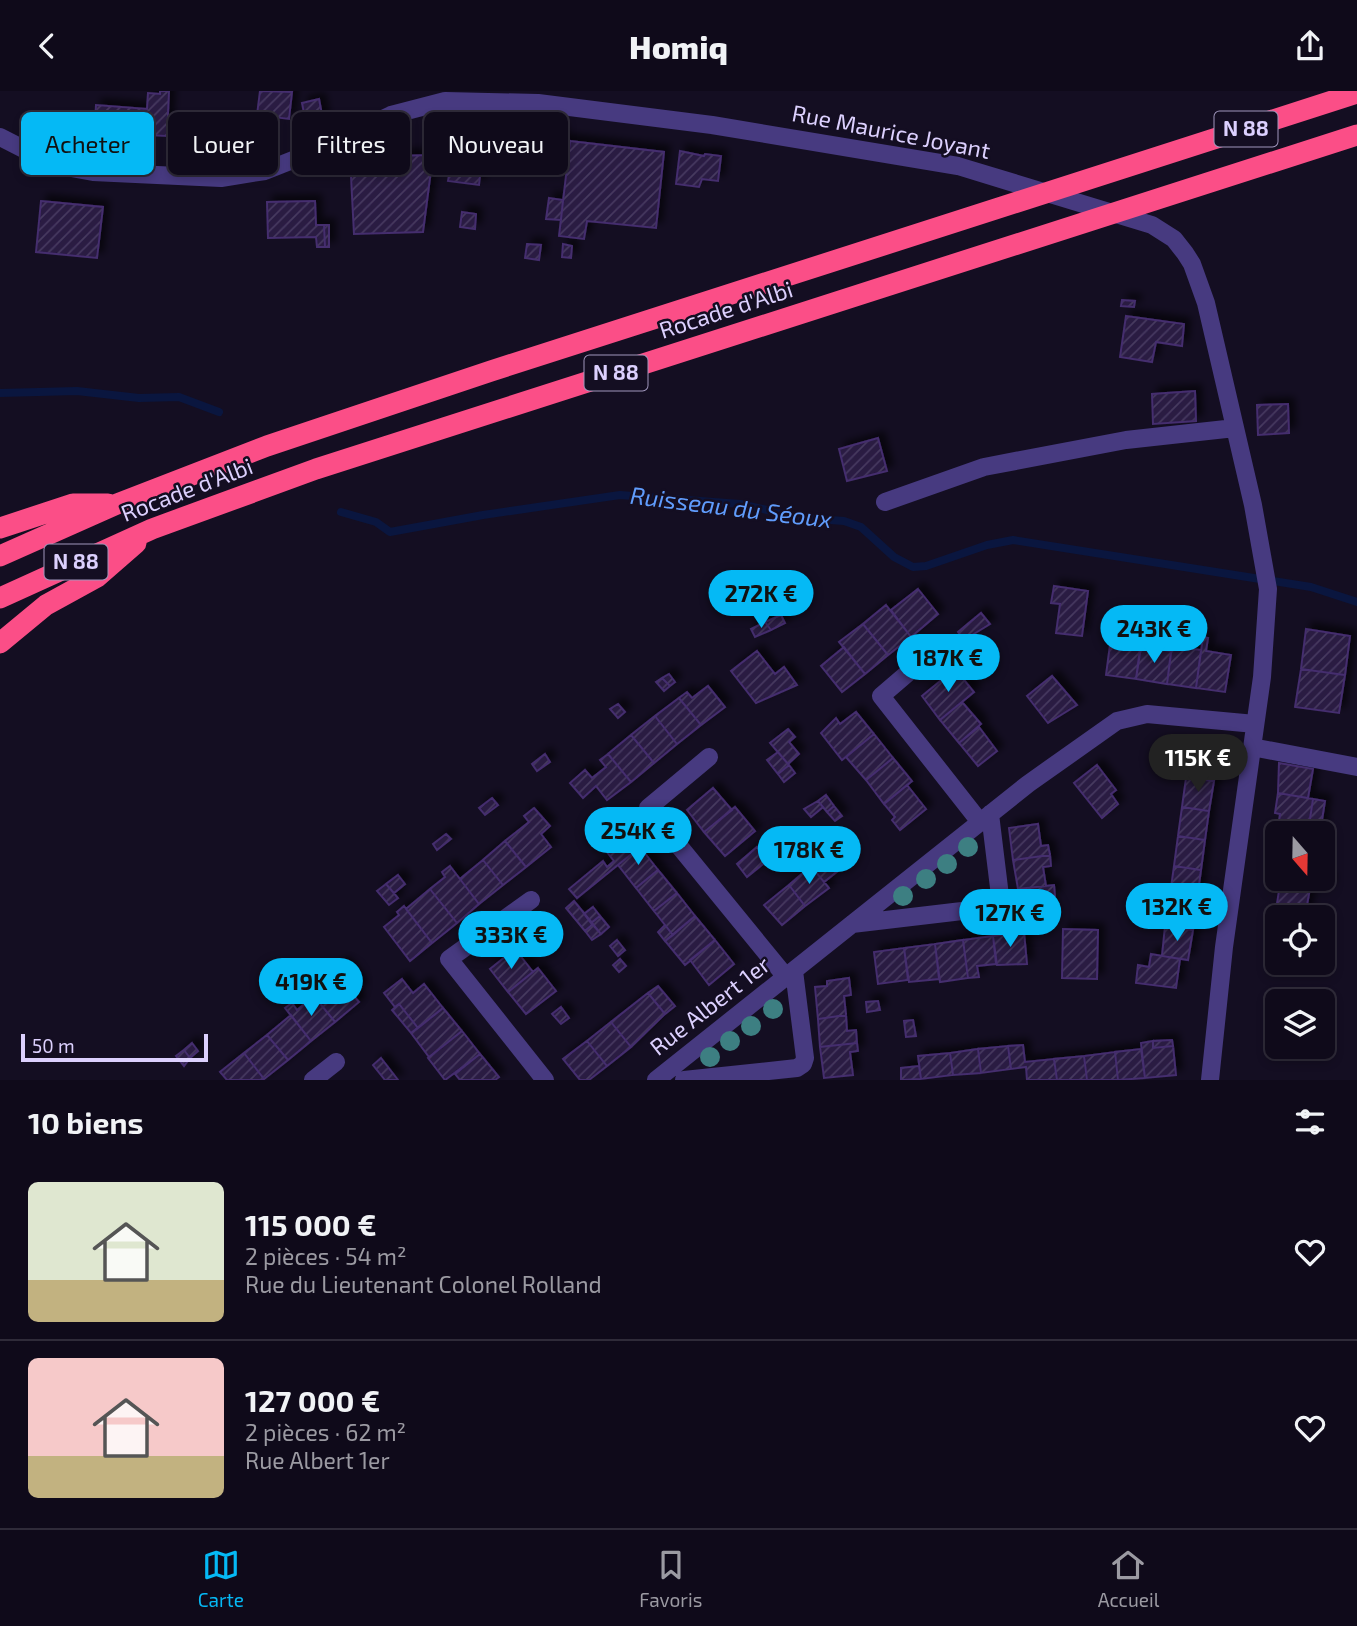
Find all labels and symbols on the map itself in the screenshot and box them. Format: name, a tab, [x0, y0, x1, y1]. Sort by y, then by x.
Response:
street label: Rue Maurice Joyant	[790, 98, 993, 164]
road number: N 88	[1214, 111, 1278, 147]
street label: Rocade d'Albi	[655, 274, 796, 344]
road number: N 88	[584, 355, 648, 391]
street label: Rocade d'Albi	[117, 451, 256, 527]
water label: Ruisseau du Séoux	[629, 480, 834, 533]
road number: N 88	[44, 545, 108, 580]
pin: 272K €	[704, 571, 818, 630]
pin: 243K €	[1097, 605, 1211, 665]
pin: 187K €	[891, 635, 1005, 694]
pin: 115K €	[1141, 735, 1255, 794]
pin: 254K €	[581, 807, 695, 867]
north arrow	[1265, 821, 1335, 891]
pin: 178K €	[752, 827, 866, 886]
pin: 132K €	[1120, 883, 1234, 943]
pin: 127K €	[953, 889, 1067, 949]
pin: 333K €	[454, 911, 568, 971]
street label: Rue Albert 1er	[644, 950, 775, 1061]
pin: 419K €	[254, 958, 368, 1018]
scale bar	[21, 1031, 208, 1063]

